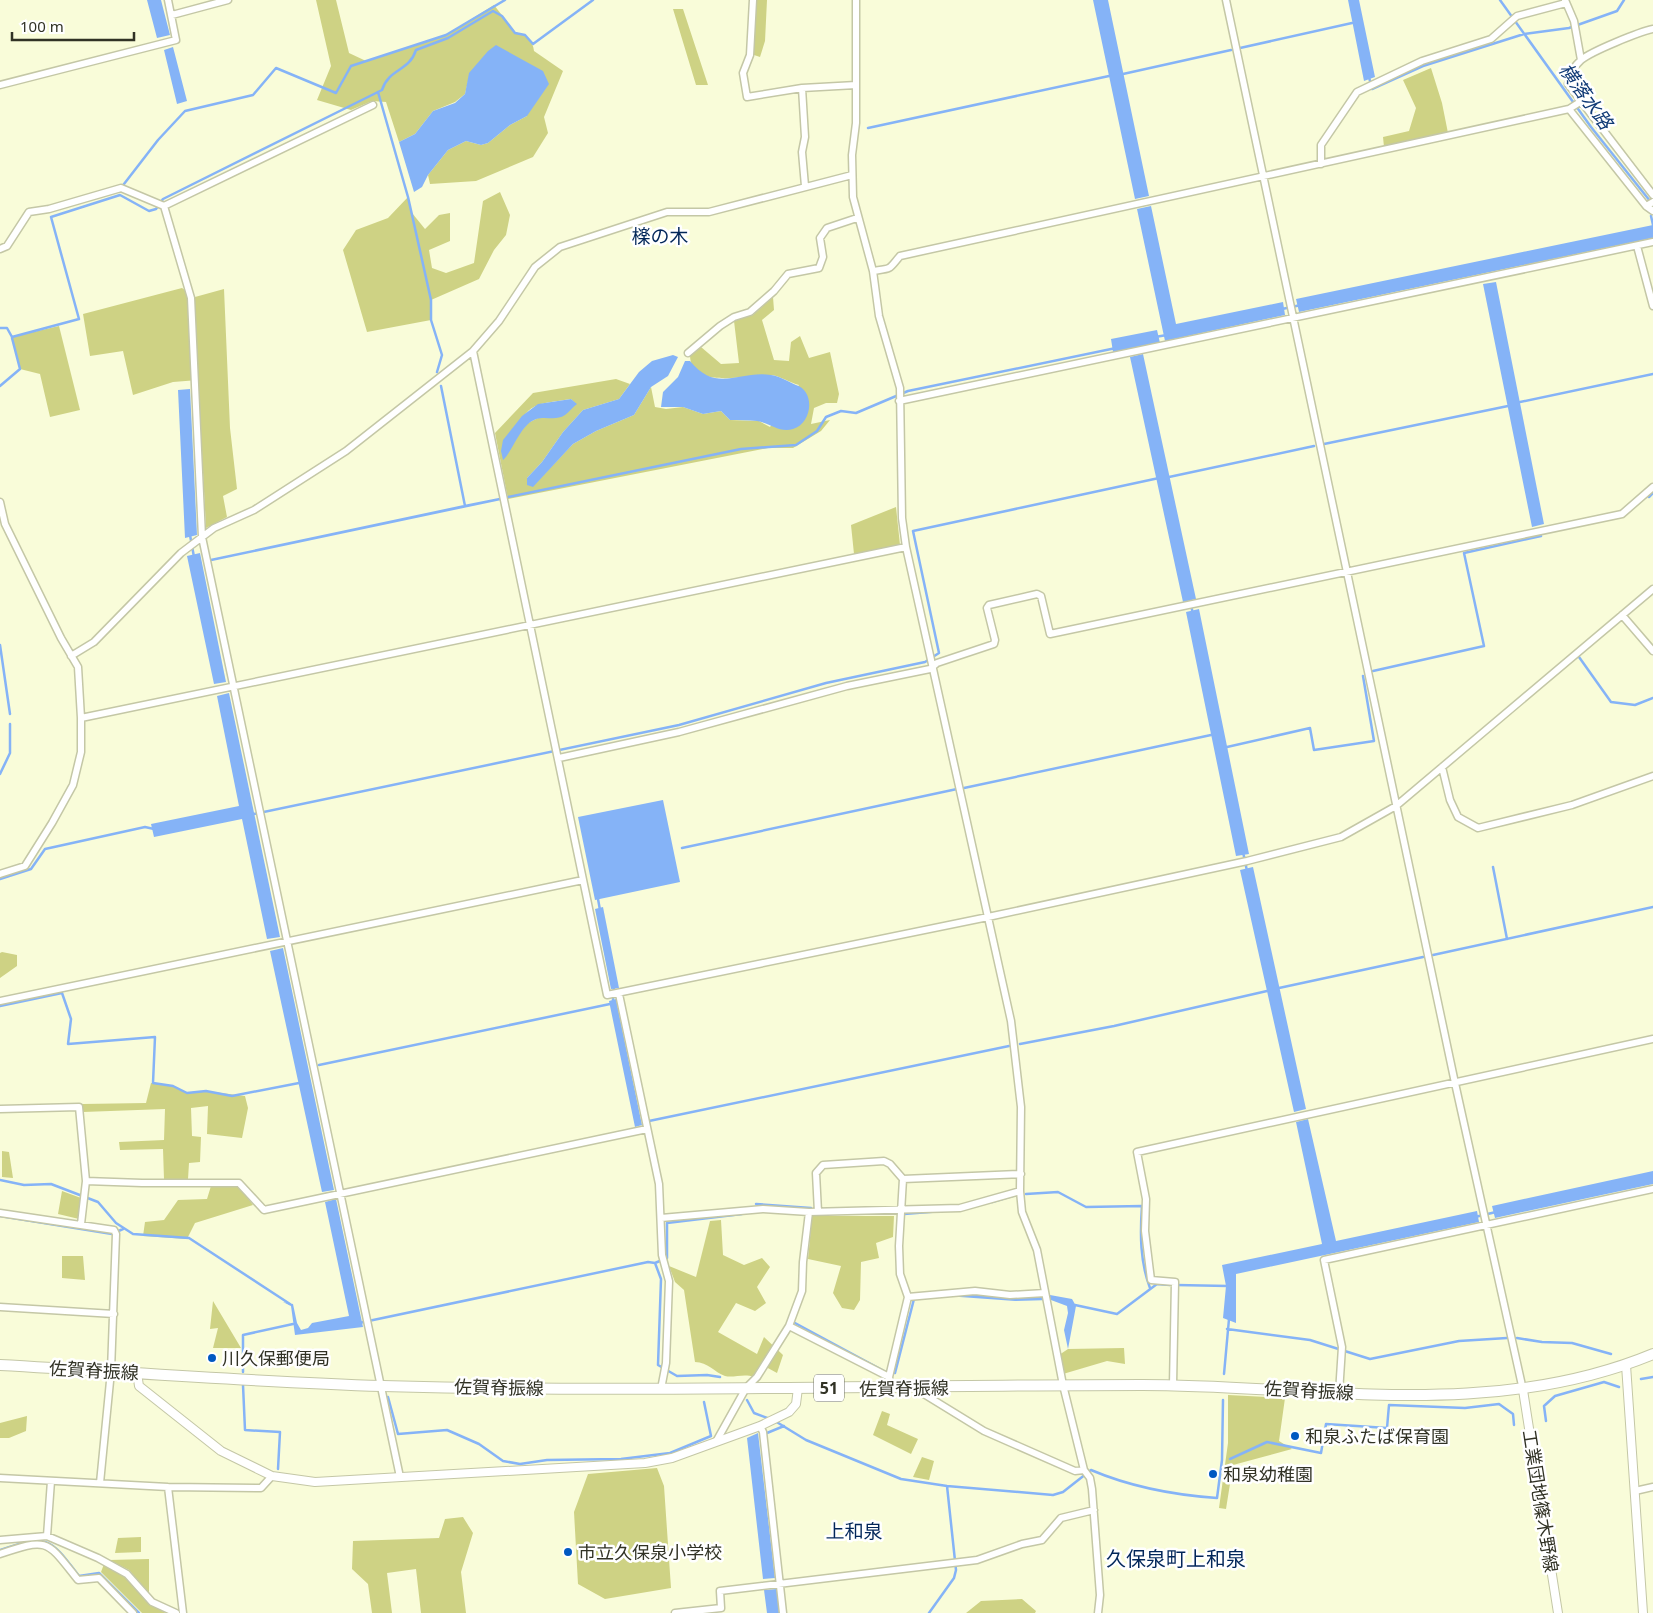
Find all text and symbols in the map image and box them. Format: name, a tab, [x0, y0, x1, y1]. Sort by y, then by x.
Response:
scale bar	[12, 10, 135, 42]
text: 100 m	[20, 16, 64, 36]
water label: 横落水路	[1553, 58, 1620, 136]
district label: 檪の木	[631, 223, 689, 249]
place label: 川久保郵便局	[222, 1346, 330, 1370]
marker: 川久保郵便局	[206, 1352, 218, 1364]
street label: 佐賀脊振線	[48, 1356, 140, 1384]
street label: 佐賀脊振線	[454, 1374, 544, 1400]
road number: 51	[814, 1375, 844, 1402]
street label: 佐賀脊振線	[859, 1375, 949, 1401]
street label: 佐賀脊振線	[1263, 1376, 1355, 1404]
place label: 和泉ふたば保育園	[1305, 1424, 1449, 1448]
street label: 工業団地篠木野線	[1518, 1428, 1564, 1574]
marker: 和泉ふたば保育園	[1289, 1430, 1301, 1442]
place label: 和泉幼稚園	[1223, 1462, 1313, 1486]
marker: 和泉幼稚園	[1207, 1468, 1219, 1480]
district label: 上和泉	[825, 1518, 883, 1544]
place label: 市立久保泉小学校	[578, 1540, 722, 1564]
district label: 久保泉町上和泉	[1106, 1545, 1246, 1572]
marker: 市立久保泉小学校	[562, 1546, 574, 1558]

